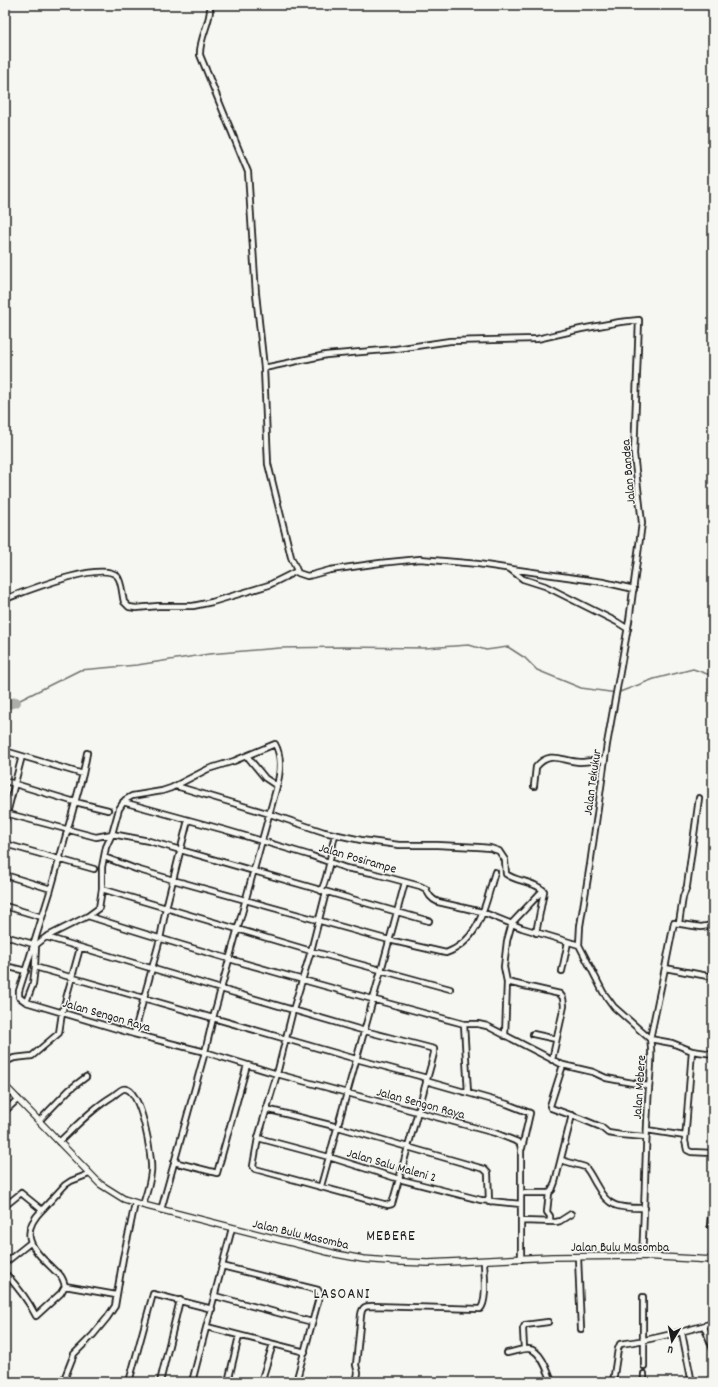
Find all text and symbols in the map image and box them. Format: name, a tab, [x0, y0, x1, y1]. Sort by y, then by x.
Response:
street label: Jalan Bandea	[617, 438, 642, 505]
street label: Jalan Tekukur	[579, 748, 608, 817]
street label: Jalan Posirampe	[316, 839, 399, 880]
street label: Jalan Sengon Raya	[60, 995, 153, 1038]
street label: Jalan Mebere	[629, 1054, 652, 1120]
street label: Jalan Sengon Raya	[374, 1083, 467, 1126]
street label: Jalan Salu Maleni 2	[344, 1145, 438, 1188]
street label: Jalan Bulu Masomba	[251, 1215, 351, 1256]
district label: MEBERE	[366, 1226, 416, 1248]
street label: Jalan Bulu Masomba	[571, 1239, 670, 1258]
district label: LASOANI	[314, 1284, 370, 1306]
north arrow	[652, 1321, 692, 1361]
text: U	[667, 1341, 675, 1357]

